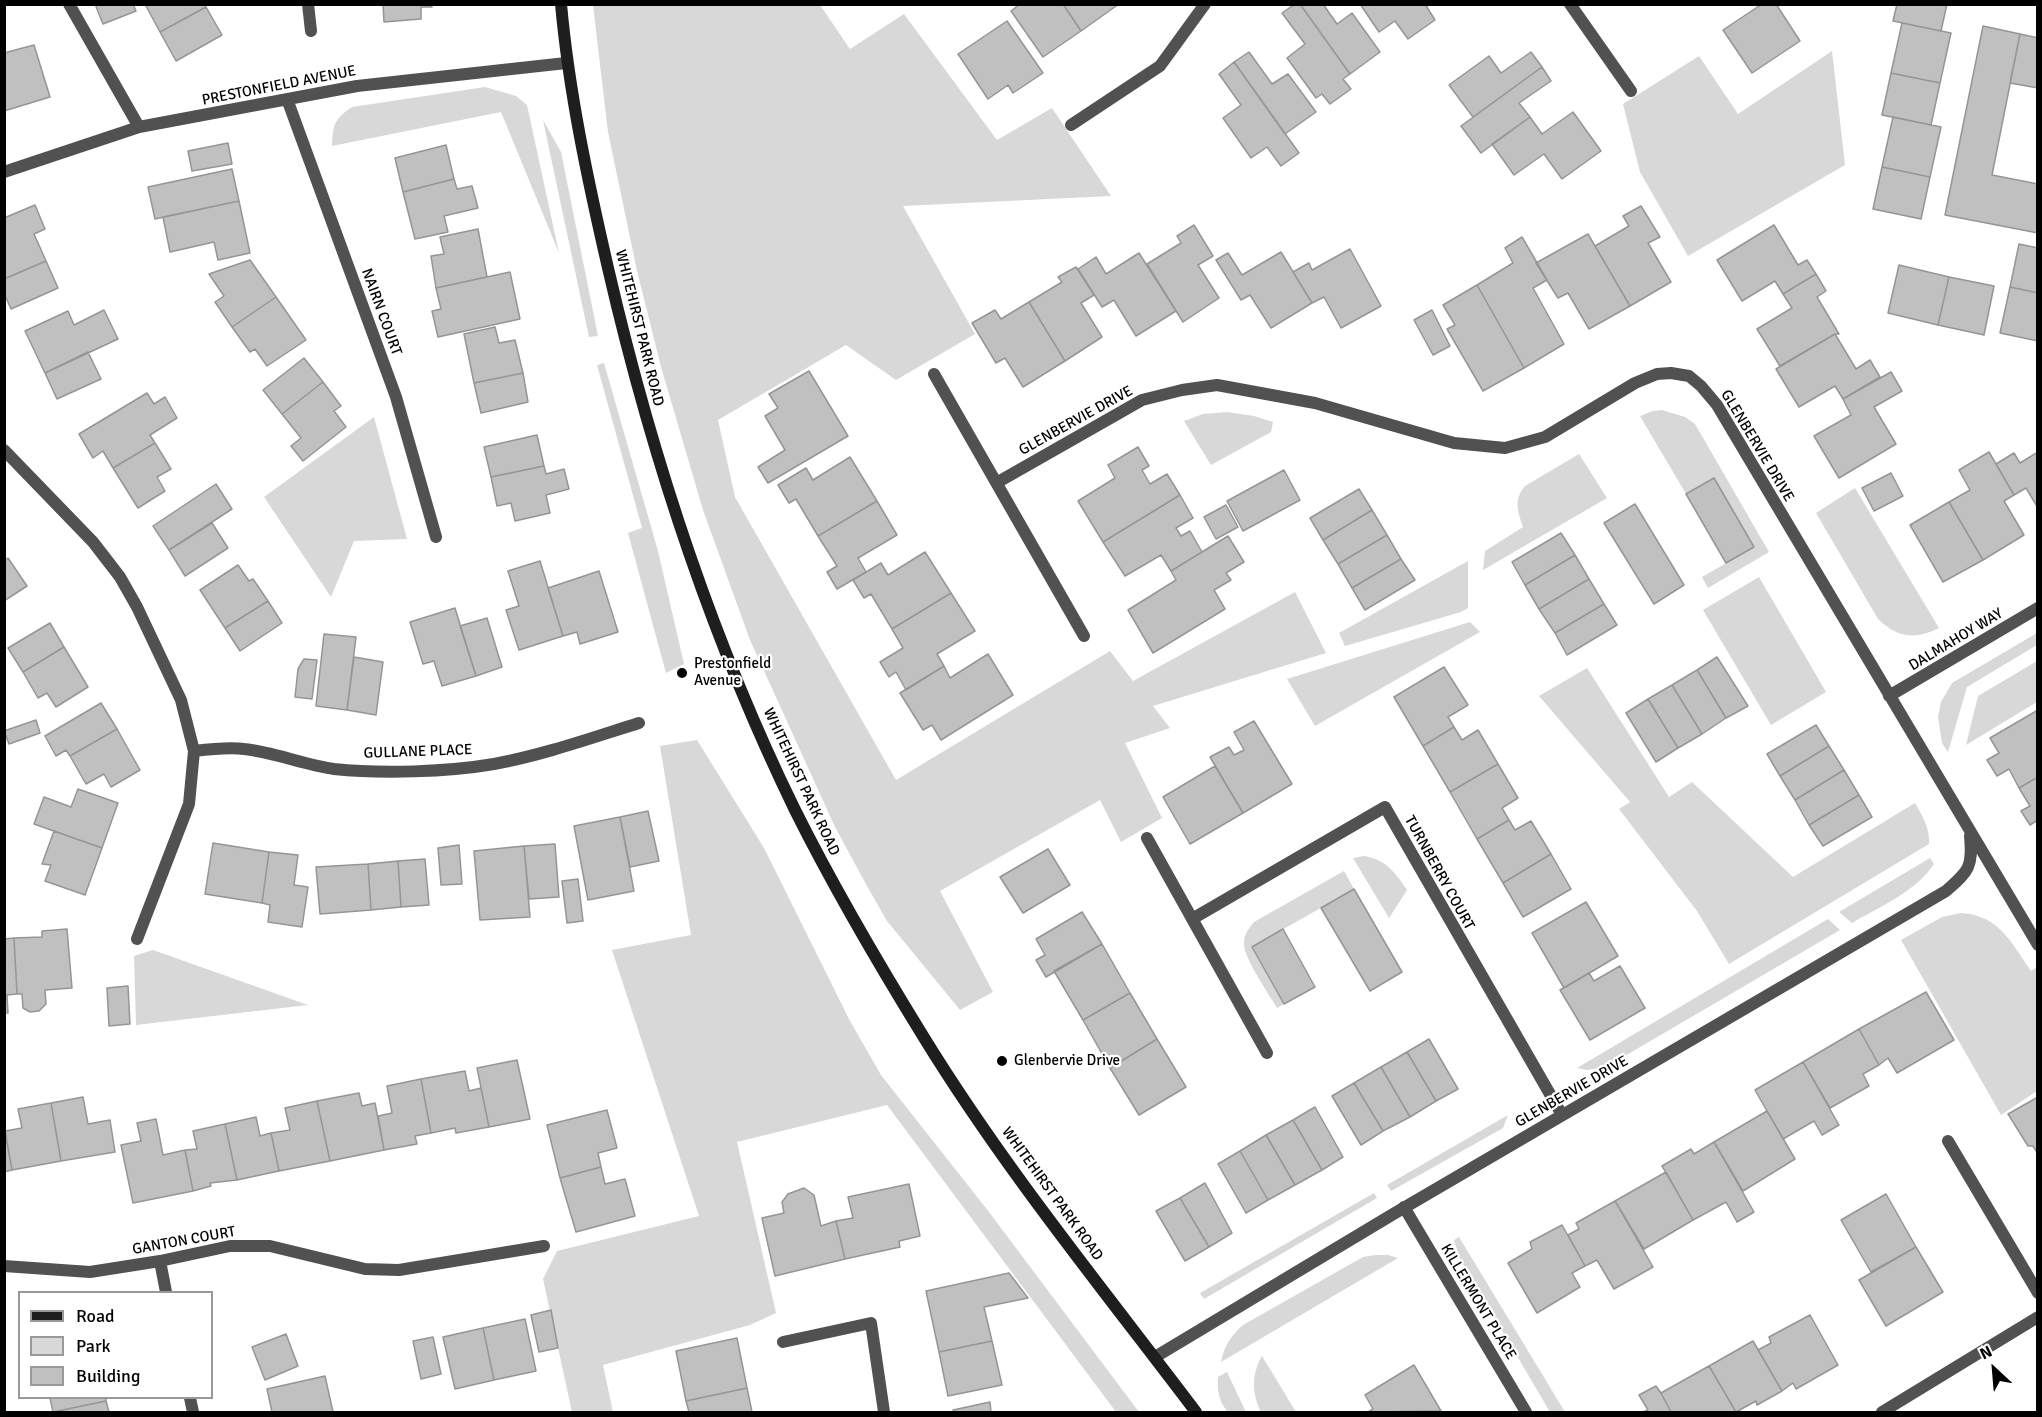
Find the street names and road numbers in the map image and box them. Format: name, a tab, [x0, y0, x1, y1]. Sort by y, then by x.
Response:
street label: PRESTONFIELD AVENUE	[200, 62, 358, 110]
street label: WHITEHIRST PARK ROAD	[611, 248, 667, 408]
street label: NAIRN COURT	[357, 266, 405, 358]
street label: GLENBERVIE DRIVE	[1016, 382, 1136, 460]
street label: GLENBERVIE DRIVE	[1716, 387, 1798, 505]
street label: DALMAHOY WAY	[1906, 605, 2006, 675]
street label: WHITEHIRST PARK ROAD	[759, 705, 843, 859]
street label: GULLANE PLACE	[363, 741, 473, 763]
street label: TURNBERRY COURT	[1400, 813, 1478, 933]
street label: GLENBERVIE DRIVE	[1512, 1052, 1632, 1132]
street label: WHITEHIRST PARK ROAD	[998, 1124, 1106, 1264]
street label: GANTON COURT	[131, 1223, 237, 1259]
street label: KILLERMONT PLACE	[1436, 1241, 1520, 1363]

